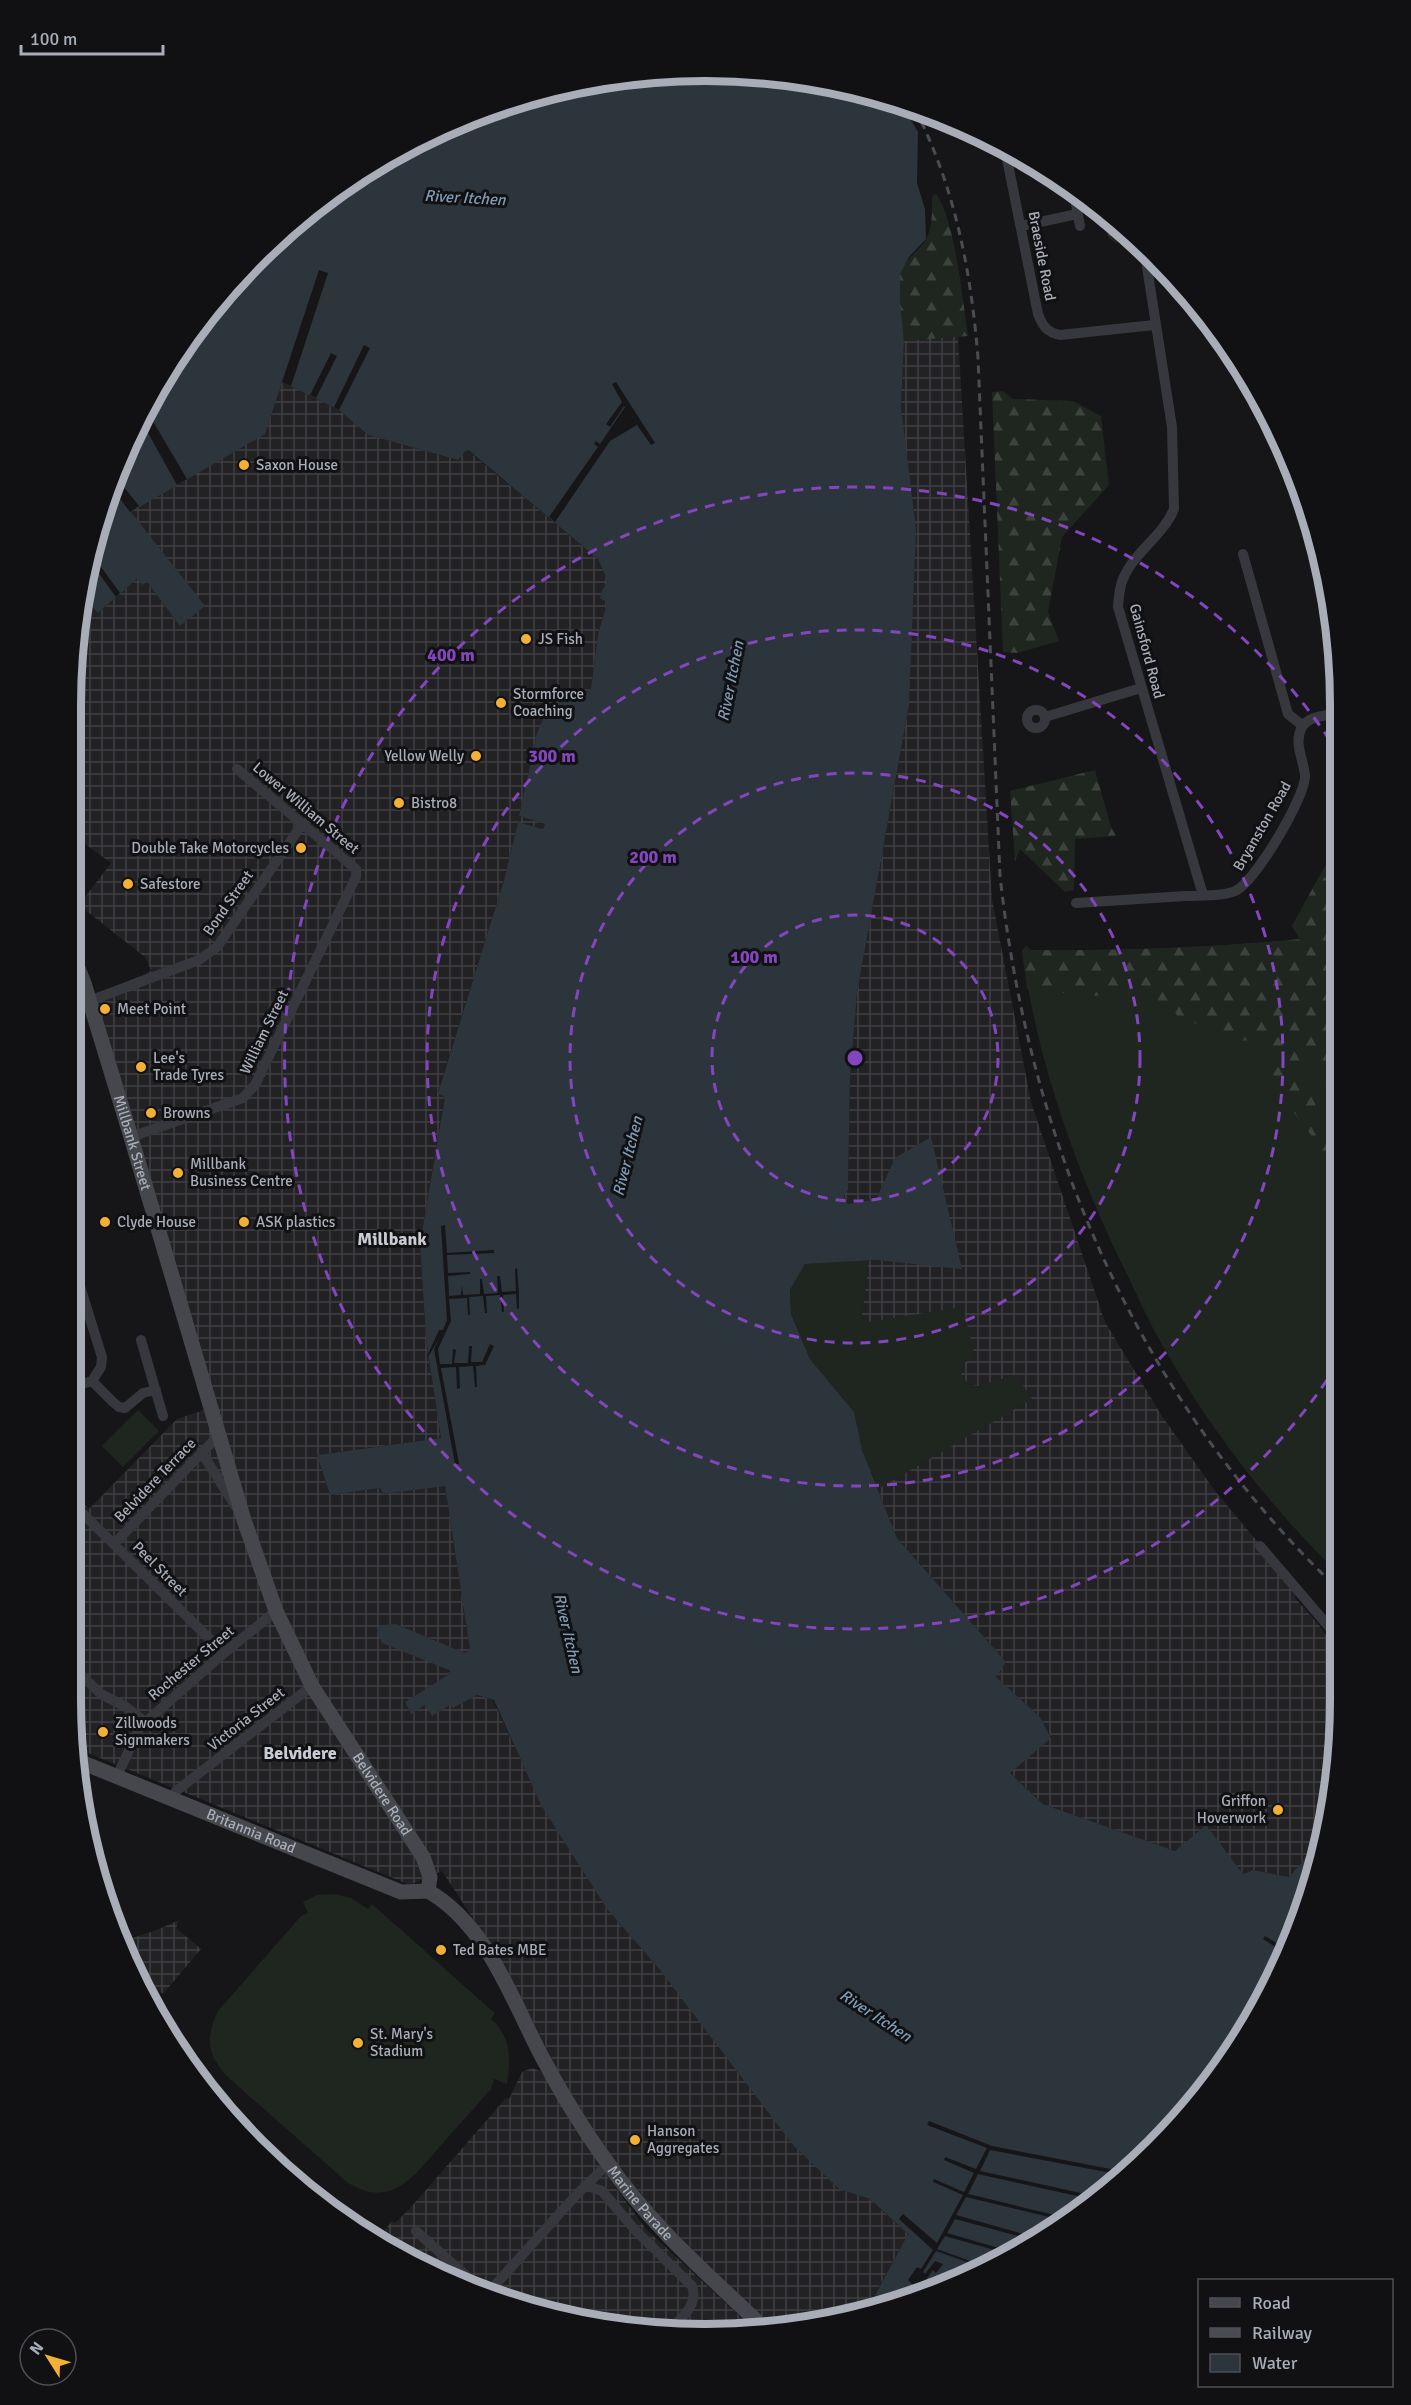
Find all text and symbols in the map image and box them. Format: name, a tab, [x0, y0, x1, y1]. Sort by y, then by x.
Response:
scale bar	[21, 18, 164, 56]
text: 100 m	[30, 28, 77, 50]
water label: River Itchen	[424, 186, 507, 210]
street label: Braeside Road	[1024, 210, 1060, 302]
place label: Saxon House	[256, 456, 338, 474]
marker: Saxon House	[237, 458, 251, 472]
street label: Gainsford Road	[1126, 602, 1168, 700]
place label: JS Fish	[538, 630, 583, 648]
marker: JS Fish	[519, 632, 533, 646]
water label: River Itchen	[713, 638, 749, 723]
text: 400 m	[427, 644, 475, 666]
place label: Stormforce Coaching	[513, 685, 584, 720]
marker: Stormforce Coaching	[494, 696, 508, 710]
text: 300 m	[528, 745, 576, 767]
place label: Yellow Welly	[384, 747, 464, 765]
marker: Yellow Welly	[469, 749, 483, 763]
street label: Lower William Street	[249, 758, 363, 858]
street label: Bryanston Road	[1229, 778, 1295, 874]
place label: Bistro8	[411, 794, 457, 812]
marker: Bistro8	[392, 796, 406, 810]
place label: Double Take Motorcycles	[131, 839, 289, 857]
marker: Double Take Motorcycles	[294, 841, 308, 855]
text: 200 m	[629, 846, 677, 868]
street label: Bond Street	[199, 867, 257, 939]
place label: Safestore	[140, 875, 201, 893]
marker: Safestore	[121, 877, 135, 891]
text: 100 m	[730, 946, 778, 968]
street label: William Street	[236, 987, 292, 1077]
place label: Meet Point	[117, 1000, 186, 1018]
marker: Meet Point	[98, 1002, 112, 1016]
centre of rings	[845, 1048, 865, 1068]
place label: Lee's Trade Tyres	[153, 1049, 224, 1084]
marker: Lee's Trade Tyres	[134, 1060, 148, 1074]
street label: Millbank Street	[110, 1093, 155, 1192]
place label: Browns	[163, 1104, 211, 1122]
marker: Browns	[144, 1106, 158, 1120]
water label: River Itchen	[608, 1113, 648, 1198]
place label: Millbank Business Centre	[190, 1155, 293, 1190]
marker: Millbank Business Centre	[171, 1166, 185, 1180]
place label: Clyde House	[117, 1213, 196, 1231]
place label: ASK plastics	[256, 1213, 336, 1231]
marker: Clyde House	[98, 1215, 112, 1229]
marker: ASK plastics	[237, 1215, 251, 1229]
district label: Millbank	[357, 1228, 427, 1250]
street label: Belvidere Terrace	[110, 1434, 200, 1526]
street label: Peel Street	[129, 1538, 191, 1600]
water label: River Itchen	[549, 1591, 587, 1676]
street label: Rochester Street	[144, 1622, 238, 1704]
street label: Victoria Street	[204, 1683, 288, 1755]
place label: Zillwoods Signmakers	[115, 1714, 190, 1749]
marker: Zillwoods Signmakers	[96, 1725, 110, 1739]
district label: Belvidere	[263, 1742, 337, 1764]
street label: Belvidere Road	[349, 1749, 416, 1839]
place label: Griffon Hoverwork	[1197, 1792, 1266, 1827]
marker: Griffon Hoverwork	[1271, 1803, 1285, 1817]
street label: Britannia Road	[204, 1805, 299, 1857]
place label: Ted Bates MBE	[453, 1941, 547, 1959]
marker: Ted Bates MBE	[434, 1943, 448, 1957]
water label: River Itchen	[836, 1985, 916, 2047]
place label: St. Mary's Stadium	[370, 2025, 434, 2060]
marker: St. Mary's Stadium	[351, 2036, 365, 2050]
place label: Hanson Aggregates	[647, 2122, 720, 2157]
marker: Hanson Aggregates	[628, 2133, 642, 2147]
street label: Marine Parade	[603, 2162, 677, 2244]
legend	[1198, 2279, 1393, 2387]
text: Road	[1252, 2292, 1291, 2314]
text: Railway	[1252, 2322, 1313, 2344]
north arrow	[18, 2327, 78, 2387]
text: N	[25, 2338, 48, 2359]
text: Water	[1252, 2352, 1298, 2374]

